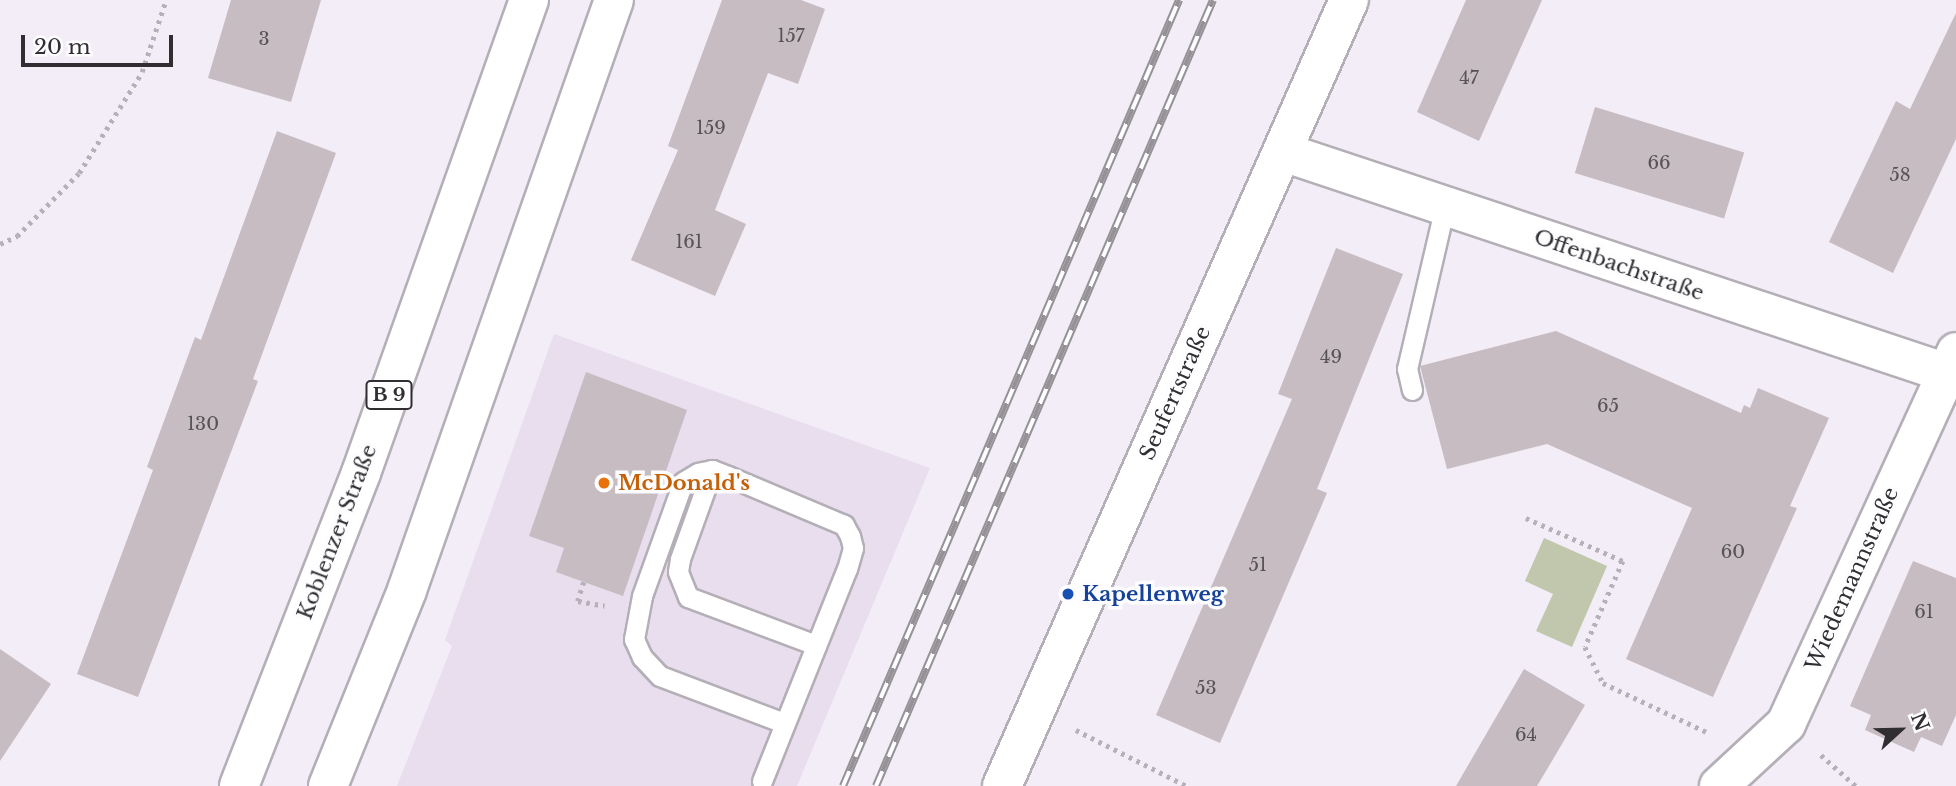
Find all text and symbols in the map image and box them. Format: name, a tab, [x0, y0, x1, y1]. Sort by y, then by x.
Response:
scale bar	[24, 21, 177, 65]
house number: 157	[777, 25, 805, 47]
house number: 3	[258, 28, 270, 50]
text: 20 m	[34, 34, 91, 60]
house number: 47	[1459, 67, 1479, 89]
house number: 159	[696, 117, 726, 139]
house number: 66	[1647, 152, 1671, 174]
house number: 58	[1889, 164, 1911, 186]
street label: Offenbachstraße	[1531, 224, 1707, 306]
house number: 161	[675, 231, 703, 253]
street label: Seufertstraße	[1134, 322, 1216, 464]
house number: 49	[1320, 346, 1342, 368]
road number: B 9	[364, 380, 414, 410]
house number: 65	[1597, 395, 1619, 417]
house number: 130	[187, 413, 219, 435]
street label: Koblenzer Straße	[292, 441, 382, 623]
place label: McDonald's	[618, 470, 750, 496]
marker: McDonald's	[596, 475, 612, 491]
street label: Wiedemannstraße	[1800, 483, 1904, 675]
house number: 60	[1721, 541, 1745, 563]
house number: 51	[1249, 554, 1267, 576]
place label: Kapellenweg	[1082, 581, 1224, 607]
marker: Kapellenweg	[1060, 586, 1076, 602]
house number: 61	[1914, 601, 1934, 623]
house number: 53	[1195, 677, 1217, 699]
north arrow	[1865, 695, 1935, 765]
text: N	[1906, 709, 1934, 735]
house number: 64	[1515, 724, 1537, 746]

